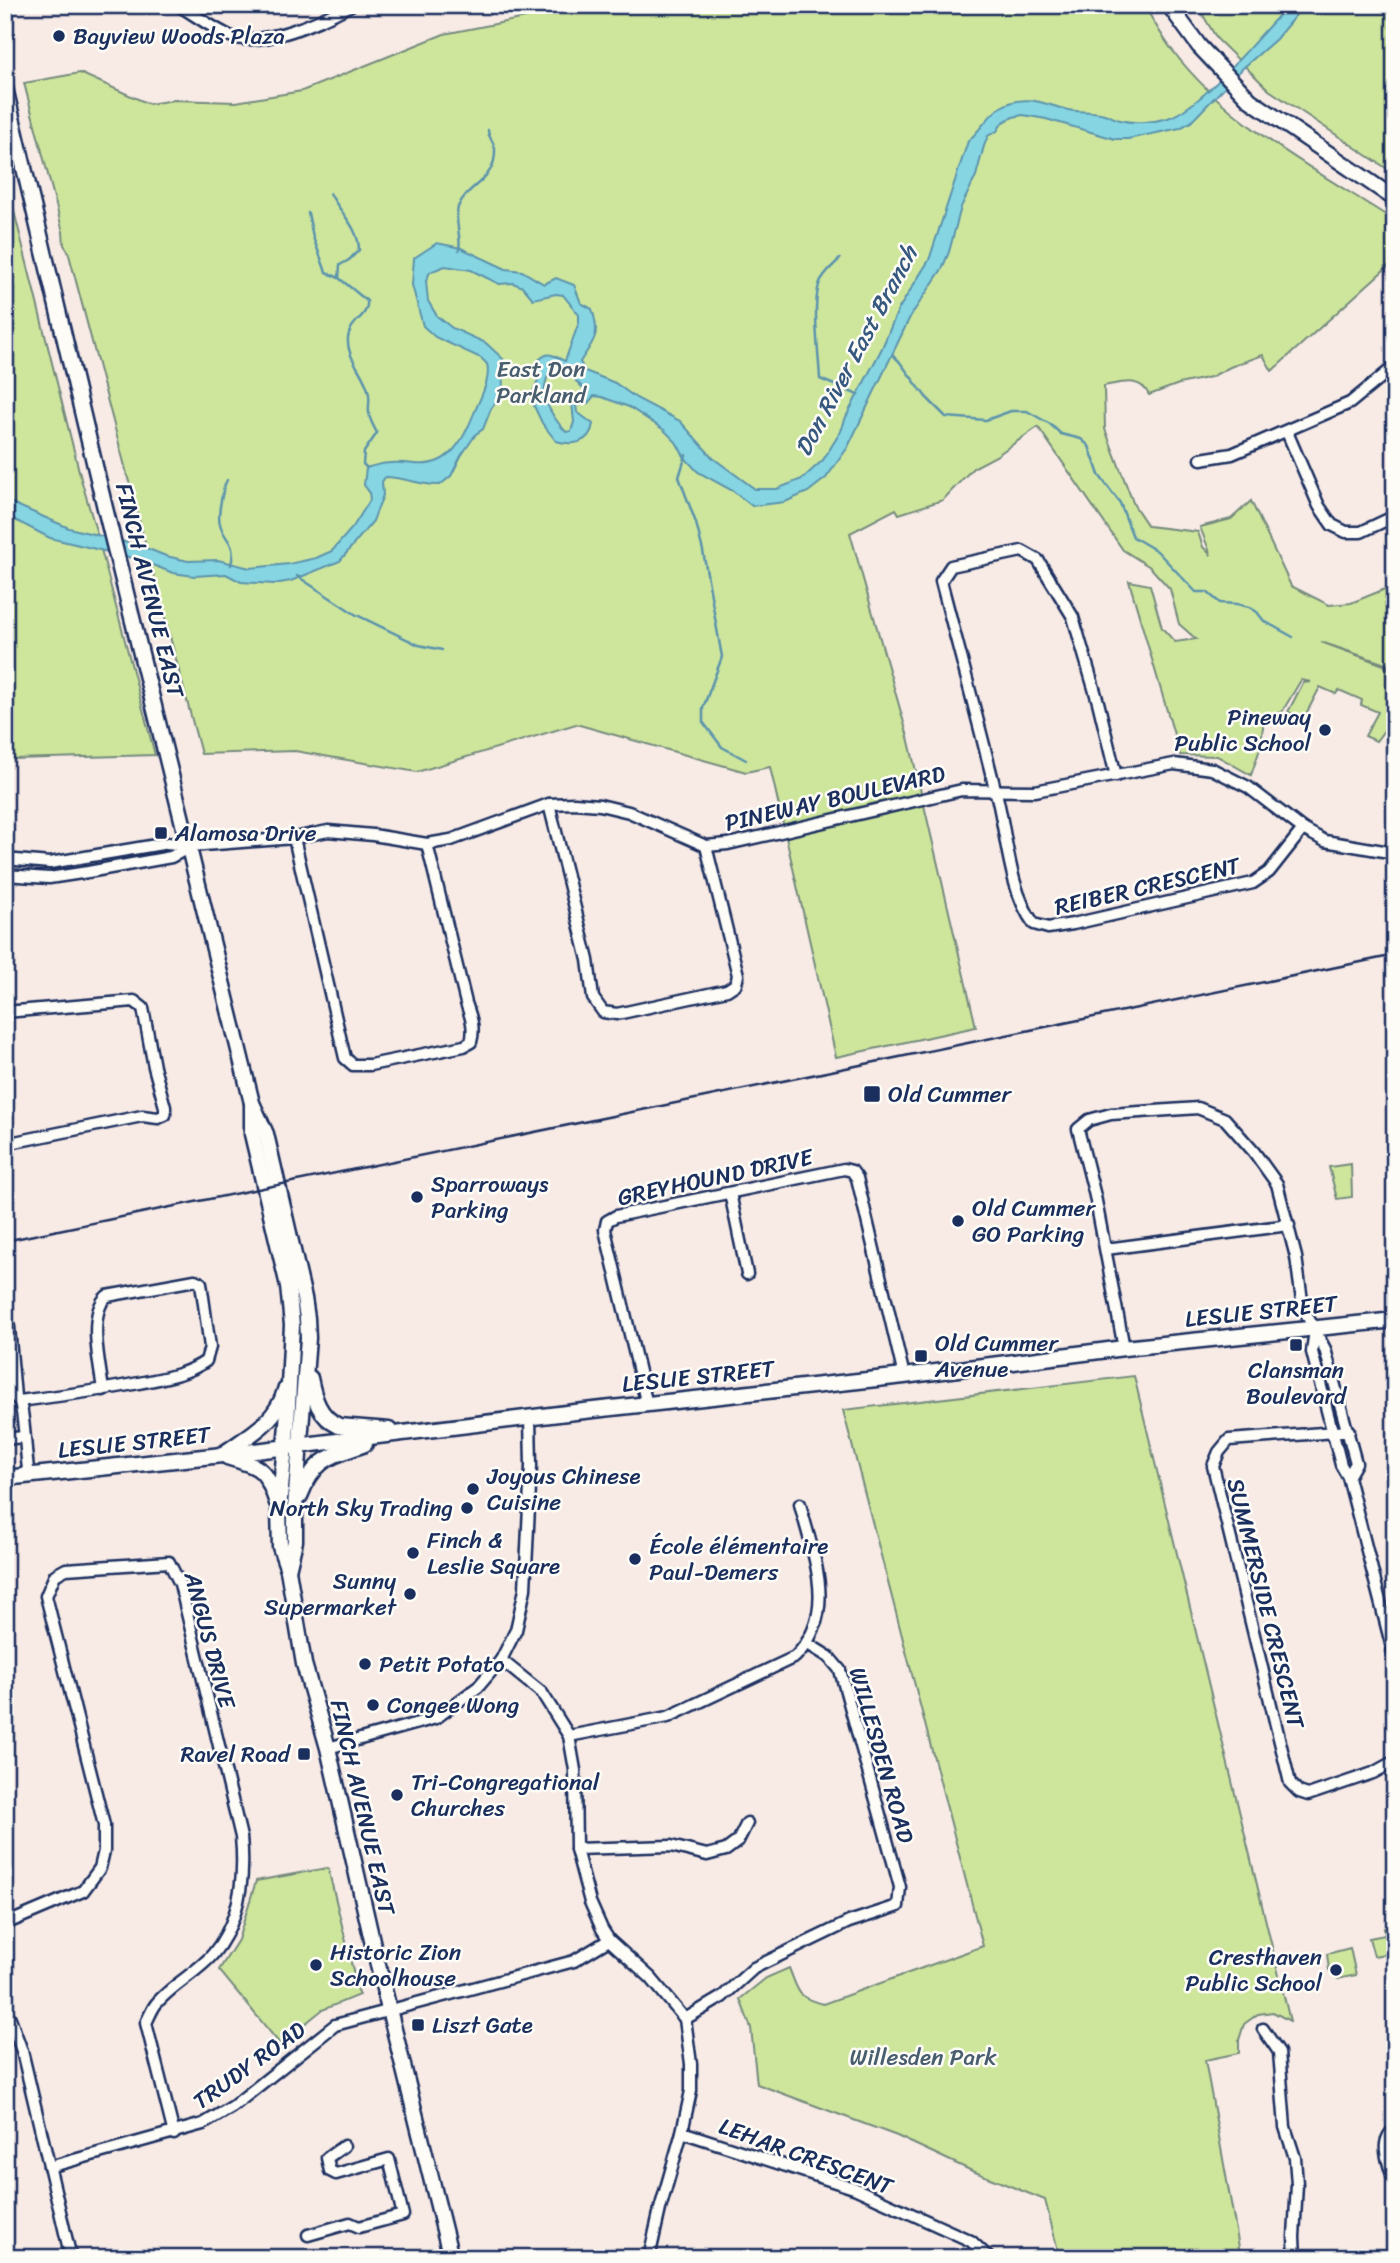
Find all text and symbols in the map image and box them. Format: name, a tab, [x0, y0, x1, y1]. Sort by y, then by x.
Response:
place label: Bayview Woods Plaza	[73, 16, 285, 57]
marker: Bayview Woods Plaza	[51, 28, 67, 44]
water label: Don River East Branch	[783, 236, 930, 464]
park label: East Don Parkland	[496, 349, 588, 416]
street label: FINCH AVENUE EAST	[103, 478, 196, 703]
place label: Pineway Public School	[1174, 697, 1311, 764]
marker: Pineway Public School	[1317, 722, 1333, 738]
street label: PINEWAY BOULEVARD	[721, 753, 950, 844]
place label: Alamosa Drive	[174, 813, 317, 854]
marker: Alamosa Drive	[153, 825, 169, 841]
street label: REIBER CRESCENT	[1050, 845, 1245, 928]
place label: Old Cummer	[888, 1074, 1012, 1115]
marker: Old Cummer	[862, 1084, 882, 1104]
street label: GREYHOUND DRIVE	[614, 1137, 818, 1218]
place label: Sparroways Parking	[431, 1164, 549, 1231]
place label: Old Cummer GO Parking	[972, 1188, 1096, 1255]
marker: Sparroways Parking	[409, 1189, 425, 1205]
marker: Old Cummer GO Parking	[950, 1213, 966, 1229]
street label: LESLIE STREET	[1183, 1283, 1340, 1340]
place label: Old Cummer Avenue	[934, 1323, 1059, 1390]
marker: Clansman Boulevard	[1288, 1337, 1304, 1353]
street label: LESLIE STREET	[620, 1348, 777, 1405]
marker: Old Cummer Avenue	[913, 1348, 929, 1364]
place label: Clansman Boulevard	[1246, 1350, 1348, 1417]
street label: LESLIE STREET	[56, 1414, 213, 1471]
place label: Joyous Chinese Cuisine	[486, 1456, 641, 1523]
street label: SUMMERSIDE CRESCENT	[1215, 1474, 1317, 1734]
marker: Joyous Chinese Cuisine	[465, 1481, 481, 1497]
place label: North Sky Trading	[270, 1488, 453, 1529]
marker: North Sky Trading	[459, 1500, 475, 1516]
place label: Finch & Leslie Square	[427, 1520, 560, 1587]
place label: École élémentaire Paul-Demers	[649, 1526, 828, 1593]
marker: Finch & Leslie Square	[405, 1545, 421, 1561]
marker: École élémentaire Paul-Demers	[627, 1551, 643, 1567]
place label: Sunny Supermarket	[264, 1561, 398, 1628]
street label: ANGUS DRIVE	[171, 1566, 248, 1714]
marker: Sunny Supermarket	[402, 1586, 418, 1602]
place label: Petit Potato	[379, 1644, 505, 1685]
marker: Petit Potato	[357, 1656, 373, 1672]
street label: WILLESDEN ROAD	[837, 1662, 926, 1848]
place label: Congee Wong	[387, 1685, 520, 1726]
street label: FINCH AVENUE EAST	[318, 1695, 408, 1921]
marker: Congee Wong	[365, 1697, 381, 1713]
place label: Ravel Road	[180, 1734, 292, 1775]
marker: Ravel Road	[296, 1746, 312, 1762]
place label: Tri-Congregational Churches	[411, 1762, 600, 1829]
marker: Tri-Congregational Churches	[389, 1787, 405, 1803]
place label: Historic Zion Schoolhouse	[330, 1932, 461, 1999]
place label: Cresthaven Public School	[1185, 1937, 1323, 2004]
marker: Historic Zion Schoolhouse	[308, 1957, 324, 1973]
marker: Cresthaven Public School	[1328, 1962, 1344, 1978]
place label: Liszt Gate	[432, 2005, 533, 2046]
street label: TRUDY ROAD	[184, 2010, 315, 2121]
marker: Liszt Gate	[410, 2017, 426, 2033]
park label: Willesden Park	[849, 2037, 997, 2078]
street label: LEHAR CRESCENT	[713, 2106, 900, 2207]

